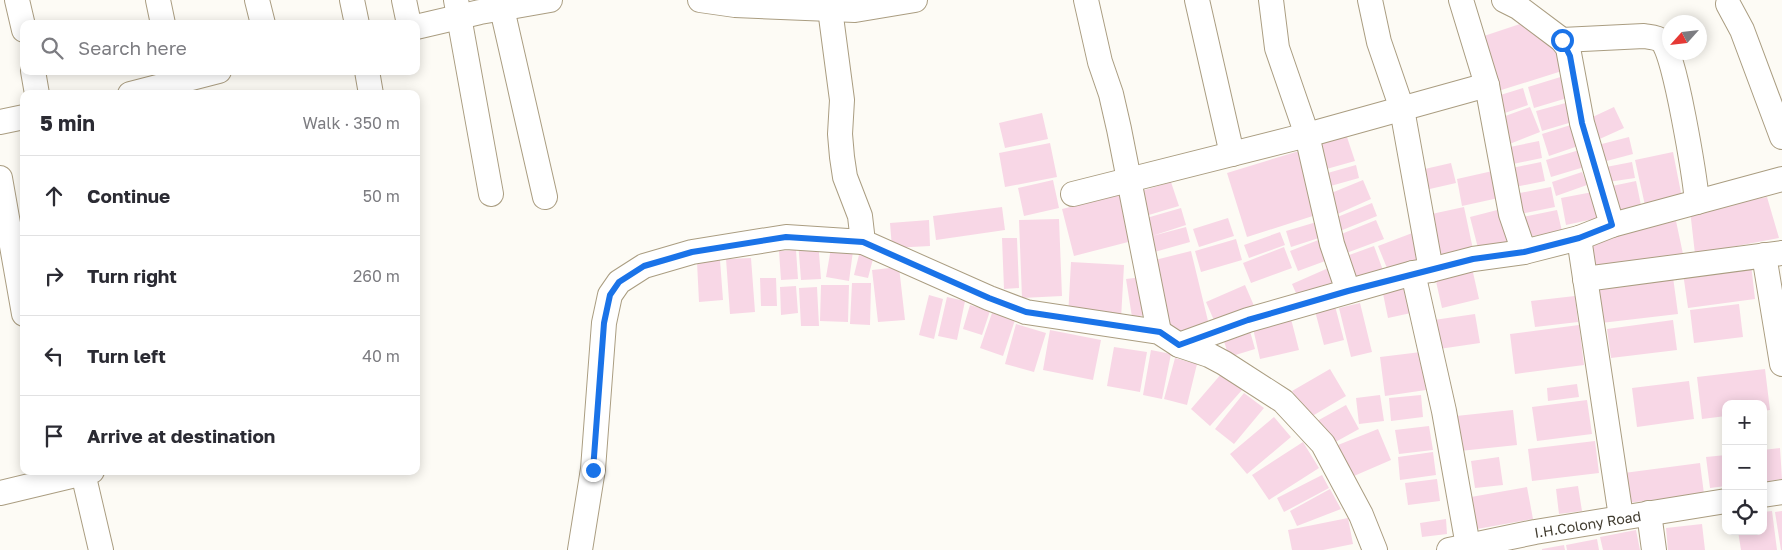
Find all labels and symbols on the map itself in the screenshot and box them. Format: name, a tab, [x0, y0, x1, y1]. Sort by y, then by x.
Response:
north arrow	[1662, 15, 1707, 60]
route start	[1551, 29, 1574, 52]
route end	[582, 459, 605, 482]
street label: I.H.Colony Road	[1533, 506, 1642, 541]

